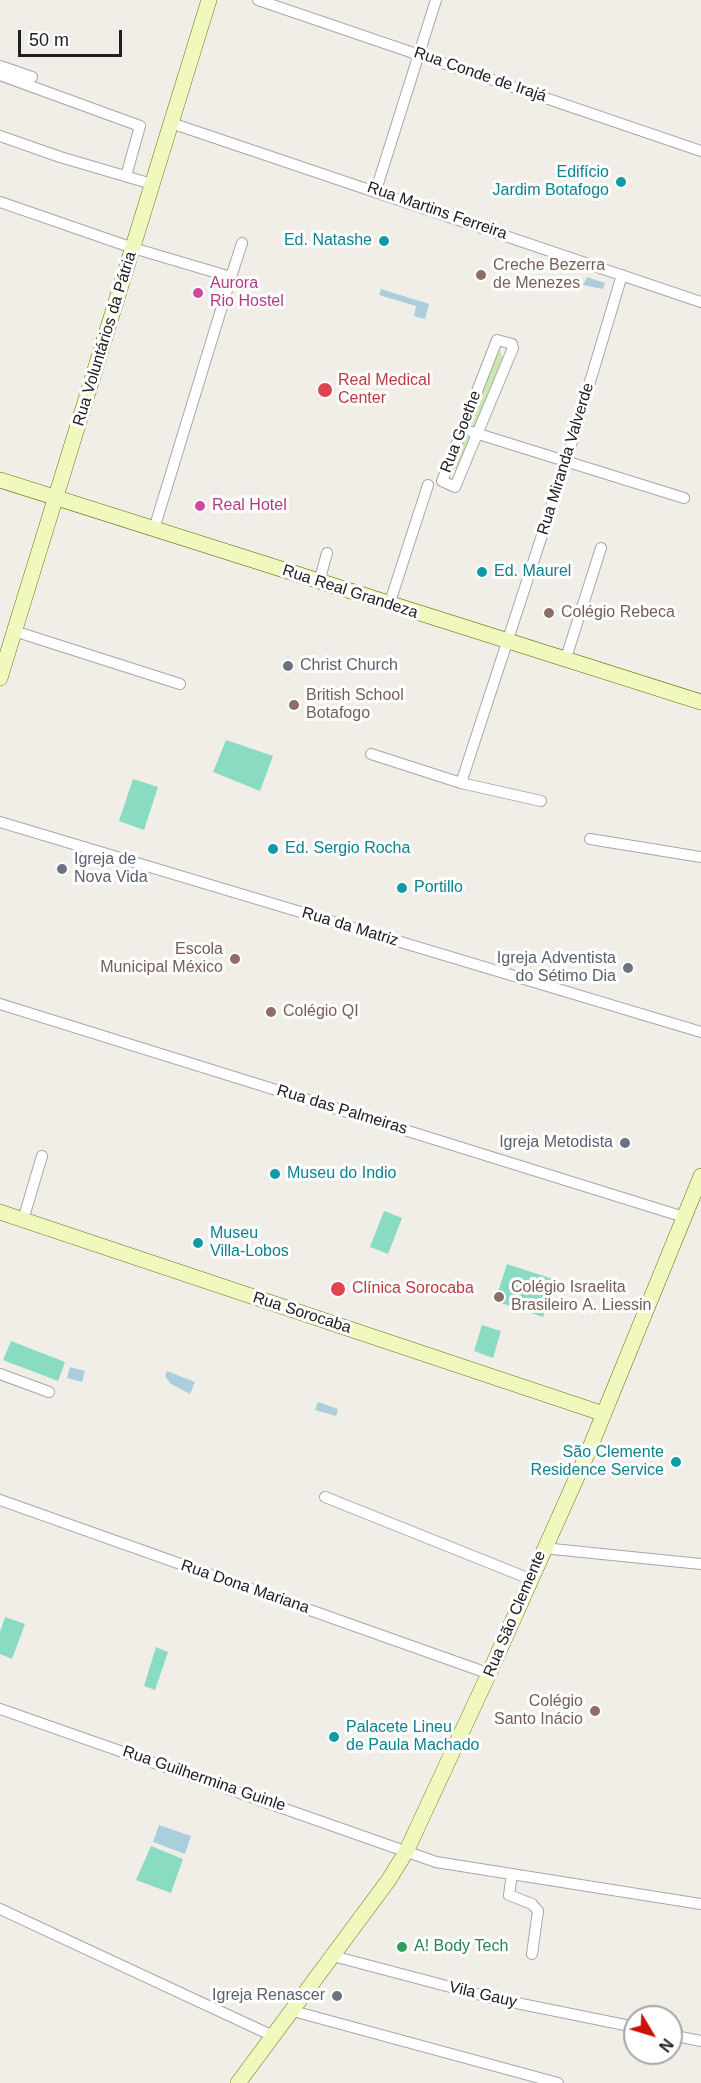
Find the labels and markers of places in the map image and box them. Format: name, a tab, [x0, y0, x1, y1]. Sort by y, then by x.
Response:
place label: Edifício Jardim Botafogo	[492, 163, 609, 201]
marker: Edifício Jardim Botafogo	[614, 175, 628, 189]
place label: Ed. Natashe	[284, 231, 372, 251]
marker: Ed. Natashe	[377, 234, 391, 248]
place label: Creche Bezerra de Menezes	[493, 256, 605, 294]
marker: Creche Bezerra de Menezes	[474, 268, 488, 282]
place label: Aurora Rio Hostel	[210, 274, 284, 312]
marker: Aurora Rio Hostel	[191, 286, 205, 300]
place label: Real Medical Center	[338, 371, 430, 409]
marker: Real Medical Center	[316, 381, 334, 399]
place label: Real Hotel	[212, 496, 287, 516]
marker: Real Hotel	[193, 499, 207, 513]
place label: Ed. Maurel	[494, 562, 571, 582]
marker: Ed. Maurel	[475, 565, 489, 579]
place label: Colégio Rebeca	[561, 603, 675, 623]
marker: Colégio Rebeca	[542, 606, 556, 620]
place label: Christ Church	[300, 656, 398, 676]
marker: Christ Church	[281, 659, 295, 673]
place label: British School Botafogo	[306, 686, 404, 724]
marker: British School Botafogo	[287, 698, 301, 712]
place label: Ed. Sergio Rocha	[285, 839, 410, 859]
marker: Ed. Sergio Rocha	[266, 842, 280, 856]
place label: Igreja de Nova Vida	[74, 850, 148, 888]
marker: Igreja de Nova Vida	[55, 862, 69, 876]
place label: Portillo	[414, 878, 463, 898]
marker: Portillo	[395, 881, 409, 895]
place label: Escola Municipal México	[100, 940, 223, 978]
place label: Igreja Adventista do Sétimo Dia	[497, 949, 616, 987]
marker: Escola Municipal México	[228, 952, 242, 966]
marker: Igreja Adventista do Sétimo Dia	[621, 961, 635, 975]
place label: Colégio QI	[283, 1002, 359, 1022]
marker: Colégio QI	[264, 1005, 278, 1019]
place label: Igreja Metodista	[499, 1133, 613, 1153]
marker: Igreja Metodista	[618, 1136, 632, 1150]
place label: Museu do Indio	[287, 1164, 396, 1184]
marker: Museu do Indio	[268, 1167, 282, 1181]
place label: Museu Villa-Lobos	[210, 1224, 289, 1262]
marker: Museu Villa-Lobos	[191, 1236, 205, 1250]
place label: Colégio Israelita Brasileiro A. Liessin	[511, 1278, 652, 1316]
place label: Clínica Sorocaba	[352, 1279, 474, 1299]
marker: Clínica Sorocaba	[329, 1280, 347, 1298]
marker: Colégio Israelita Brasileiro A. Liessin	[492, 1290, 506, 1304]
place label: São Clemente Residence Service	[531, 1443, 664, 1481]
marker: São Clemente Residence Service	[669, 1455, 683, 1469]
place label: Colégio Santo Inácio	[494, 1692, 583, 1730]
marker: Colégio Santo Inácio	[588, 1704, 602, 1718]
place label: Palacete Lineu de Paula Machado	[346, 1718, 479, 1756]
marker: Palacete Lineu de Paula Machado	[327, 1730, 341, 1744]
place label: A! Body Tech	[414, 1937, 508, 1957]
marker: A! Body Tech	[395, 1940, 409, 1954]
place label: Igreja Renascer	[212, 1986, 325, 2006]
marker: Igreja Renascer	[330, 1989, 344, 2003]

